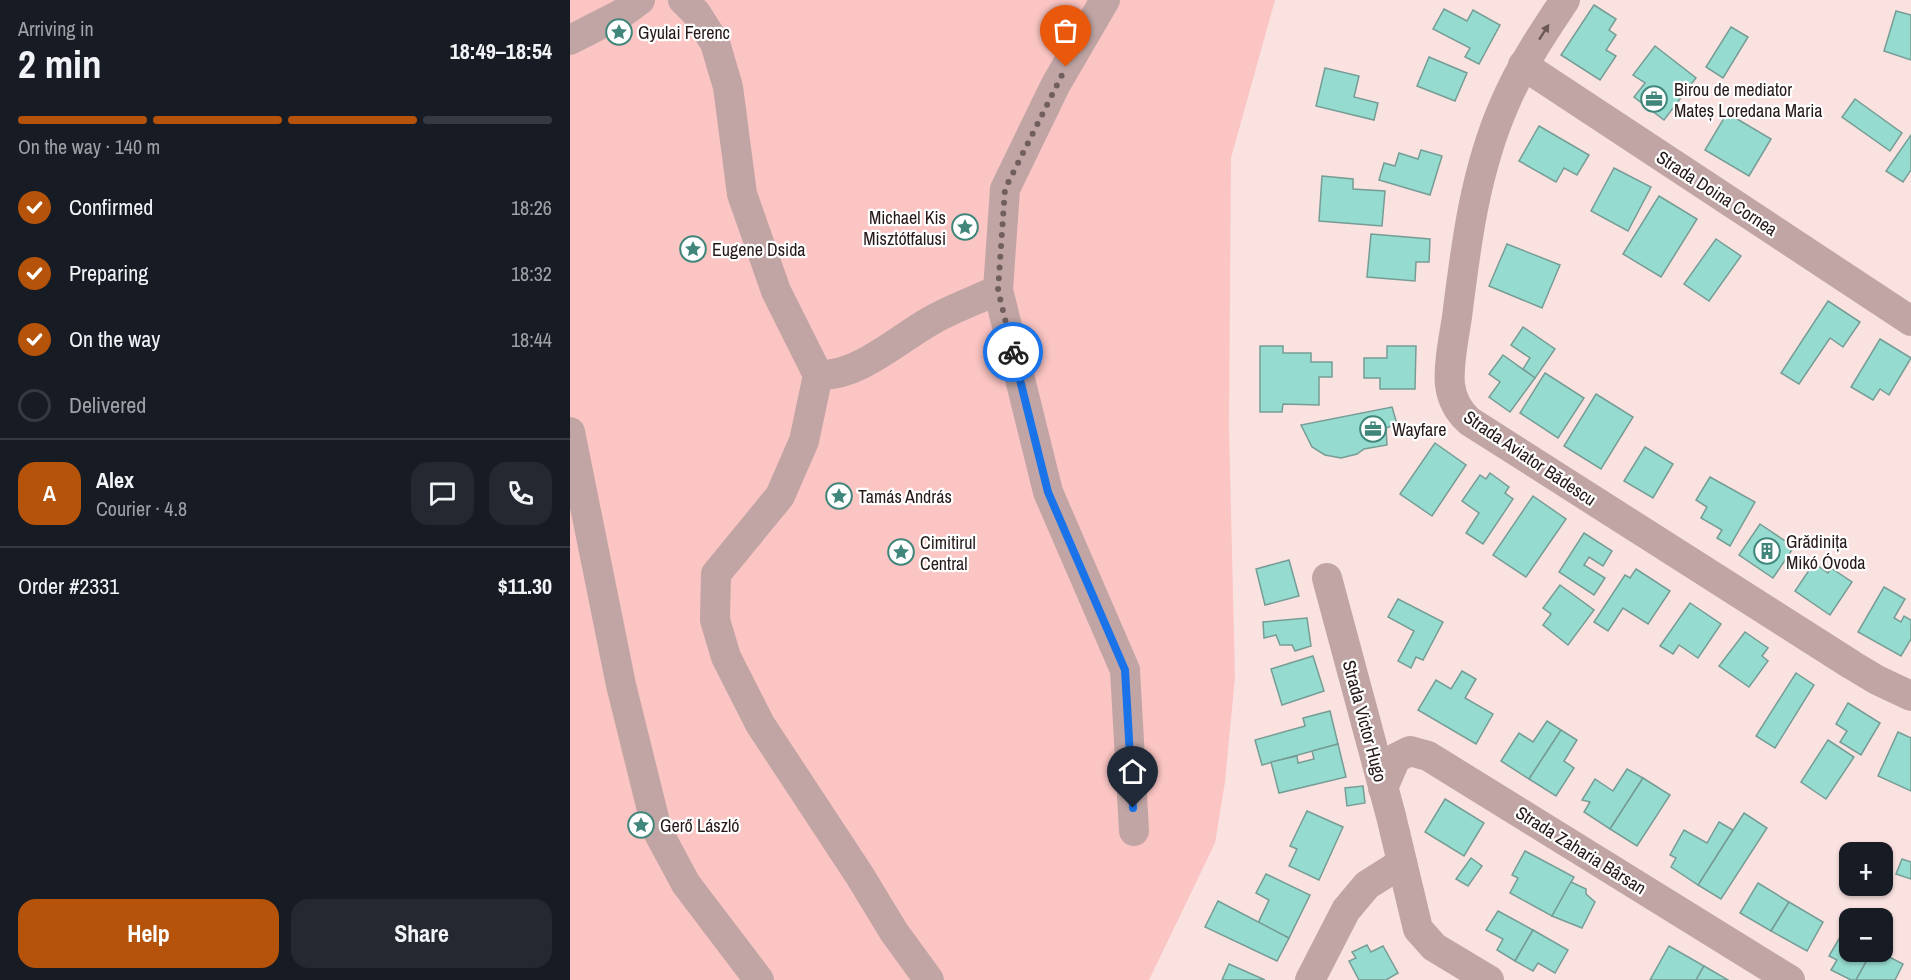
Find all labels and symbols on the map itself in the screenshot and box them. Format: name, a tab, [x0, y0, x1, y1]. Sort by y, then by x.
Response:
pin	[1040, 5, 1091, 67]
place icon: Gyulai Ferenc	[604, 17, 634, 47]
place label: Gyulai Ferenc	[638, 20, 730, 45]
one-way arrow	[1539, 24, 1550, 41]
place label: Birou de mediator Mateș Loredana Maria	[1674, 77, 1823, 123]
office icon: Birou de mediator Mateș Loredana Maria	[1639, 84, 1669, 114]
street label: Strada Doina Cornea	[1652, 145, 1782, 241]
place label: Michael Kis Misztótfalusi	[863, 205, 946, 251]
place icon: Michael Kis Misztótfalusi	[950, 212, 980, 242]
place icon: Eugene Dsida	[678, 234, 708, 264]
place label: Eugene Dsida	[712, 237, 806, 262]
courier	[983, 322, 1043, 382]
street label: Strada Aviator Bădescu	[1459, 404, 1601, 512]
office icon: Wayfare	[1358, 414, 1388, 444]
place label: Wayfare	[1392, 417, 1446, 442]
place icon: Tamás András	[824, 481, 854, 511]
place label: Tamás András	[858, 484, 952, 509]
place label: Grădinița Mikó Óvoda	[1786, 529, 1866, 575]
place label: Cimitirul Central	[920, 530, 976, 576]
building icon: Grădinița Mikó Óvoda	[1752, 536, 1782, 566]
place icon: Cimitirul Central	[886, 537, 916, 567]
street label: Strada Victor Hugo	[1337, 657, 1393, 785]
pin	[1107, 746, 1158, 808]
street label: Strada Zaharia Bârsan	[1511, 800, 1651, 900]
place icon: Gerő László	[626, 810, 656, 840]
place label: Gerő László	[660, 813, 740, 838]

